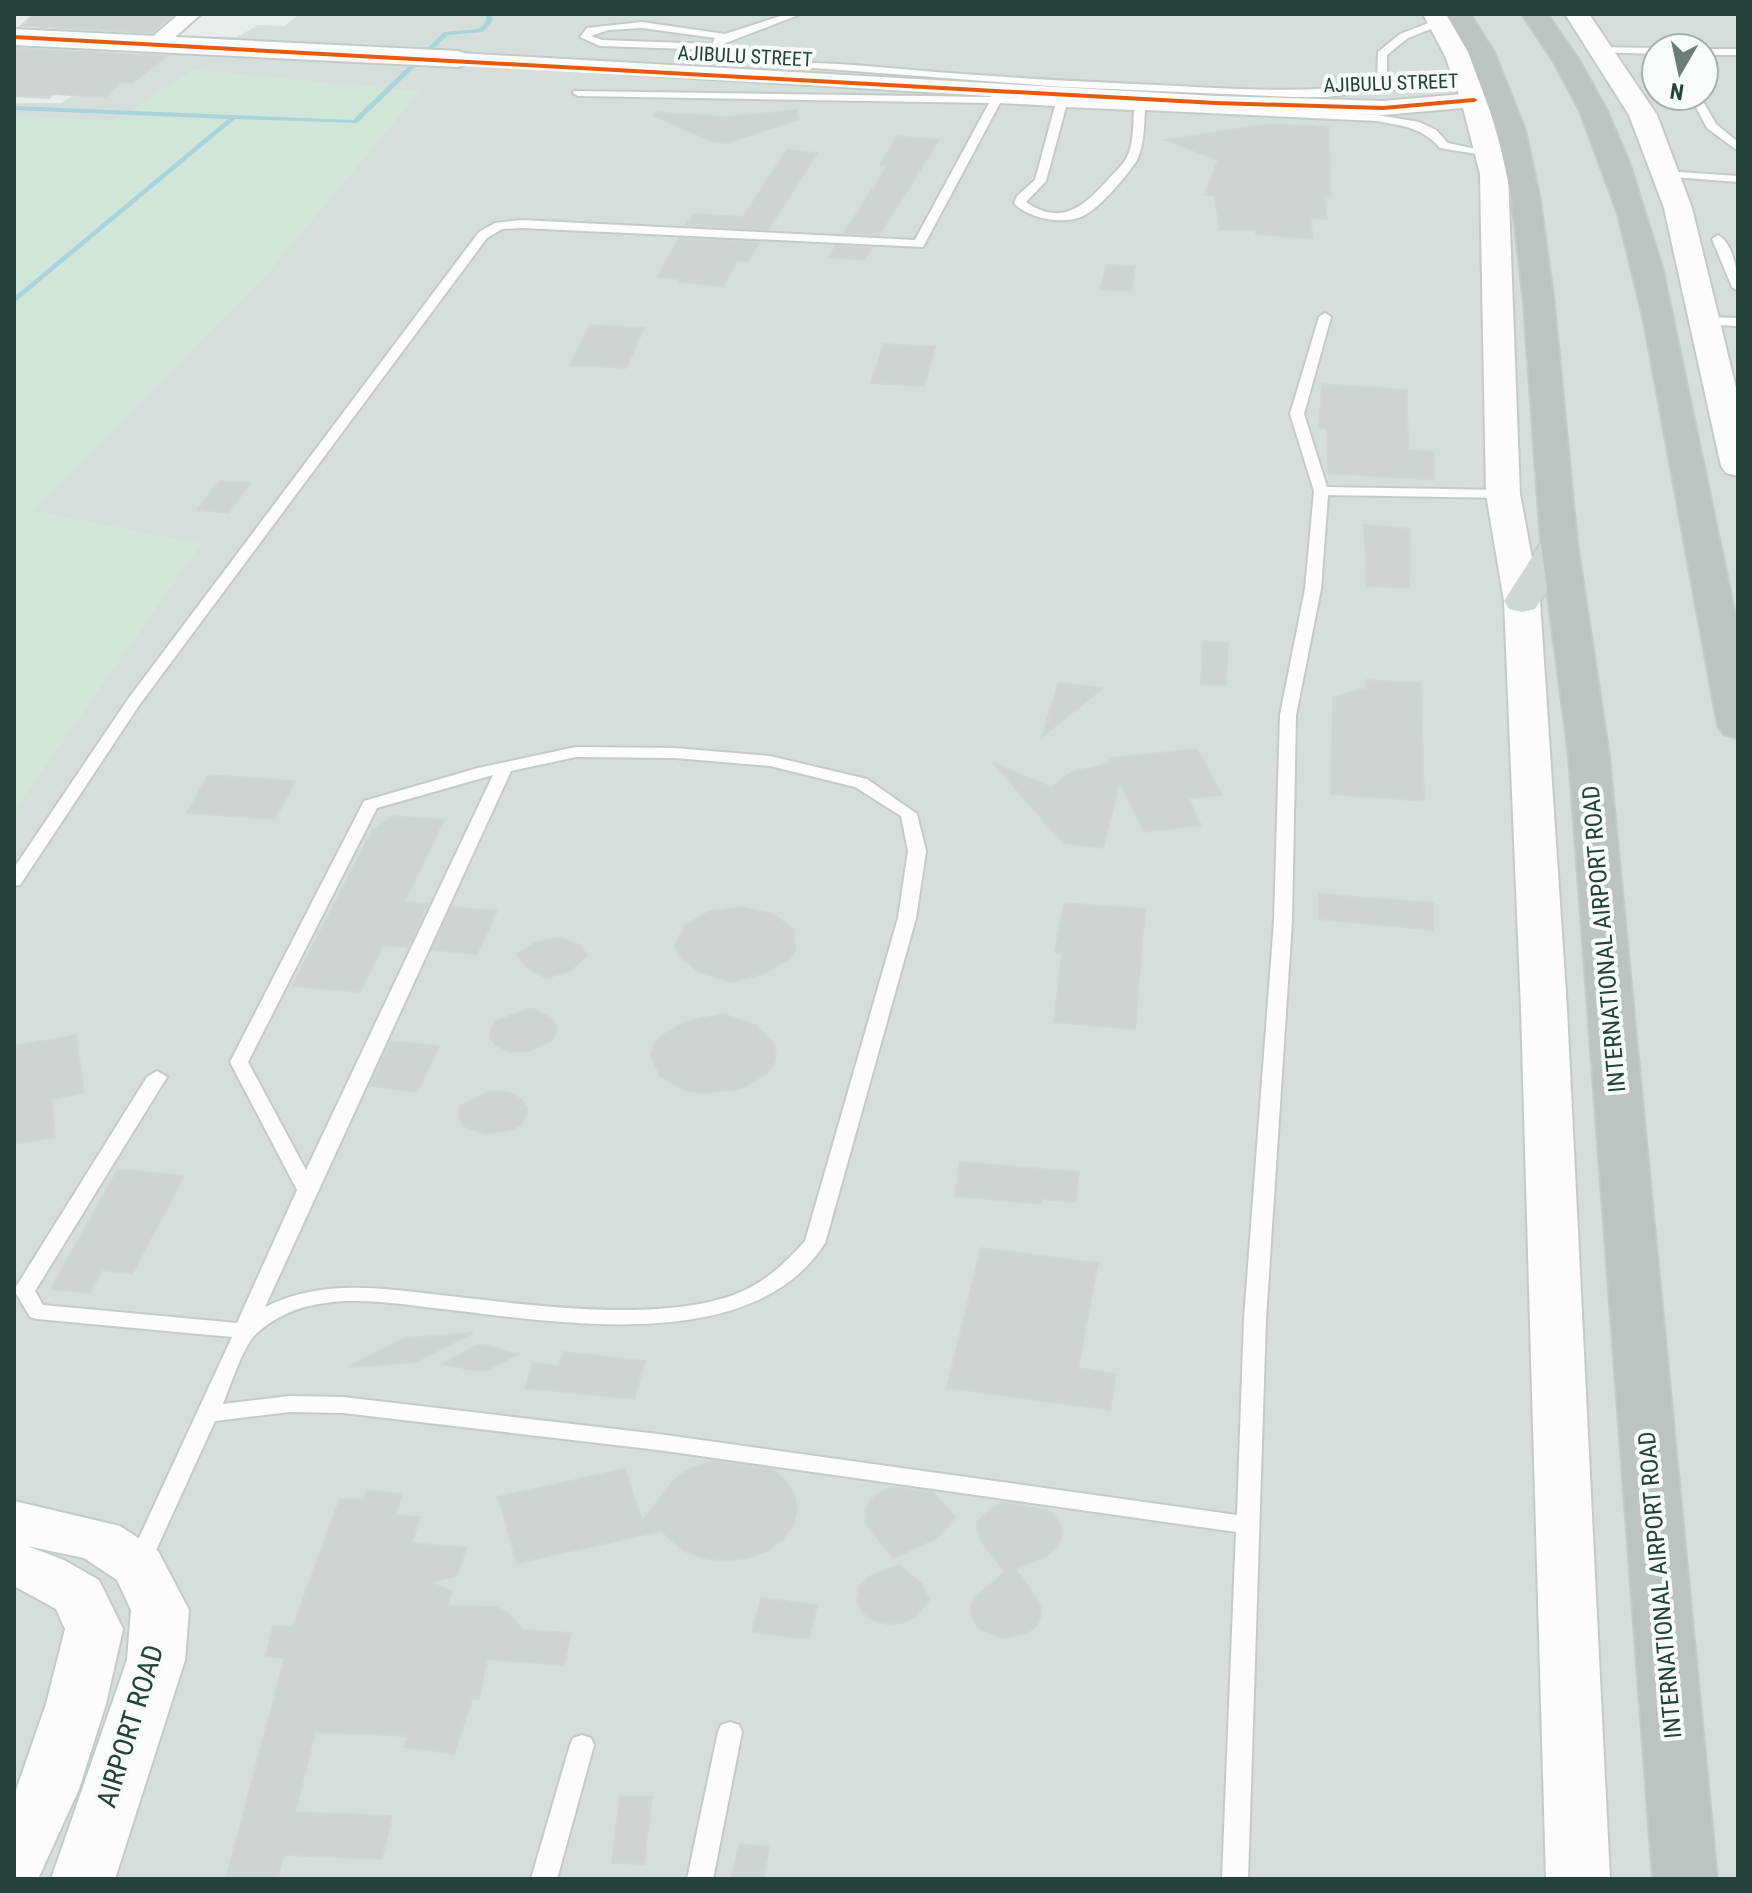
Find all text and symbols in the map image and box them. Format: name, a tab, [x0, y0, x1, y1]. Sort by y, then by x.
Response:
north arrow	[1640, 32, 1720, 112]
street label: AJIBULU STREET	[677, 40, 813, 72]
street label: AJIBULU STREET	[1323, 69, 1459, 97]
text: N	[1668, 78, 1686, 105]
street label: INTERNATIONAL AIRPORT ROAD	[1577, 784, 1631, 1094]
street label: INTERNATIONAL AIRPORT ROAD	[1633, 1430, 1687, 1740]
street label: AIRPORT ROAD	[90, 1641, 170, 1811]

